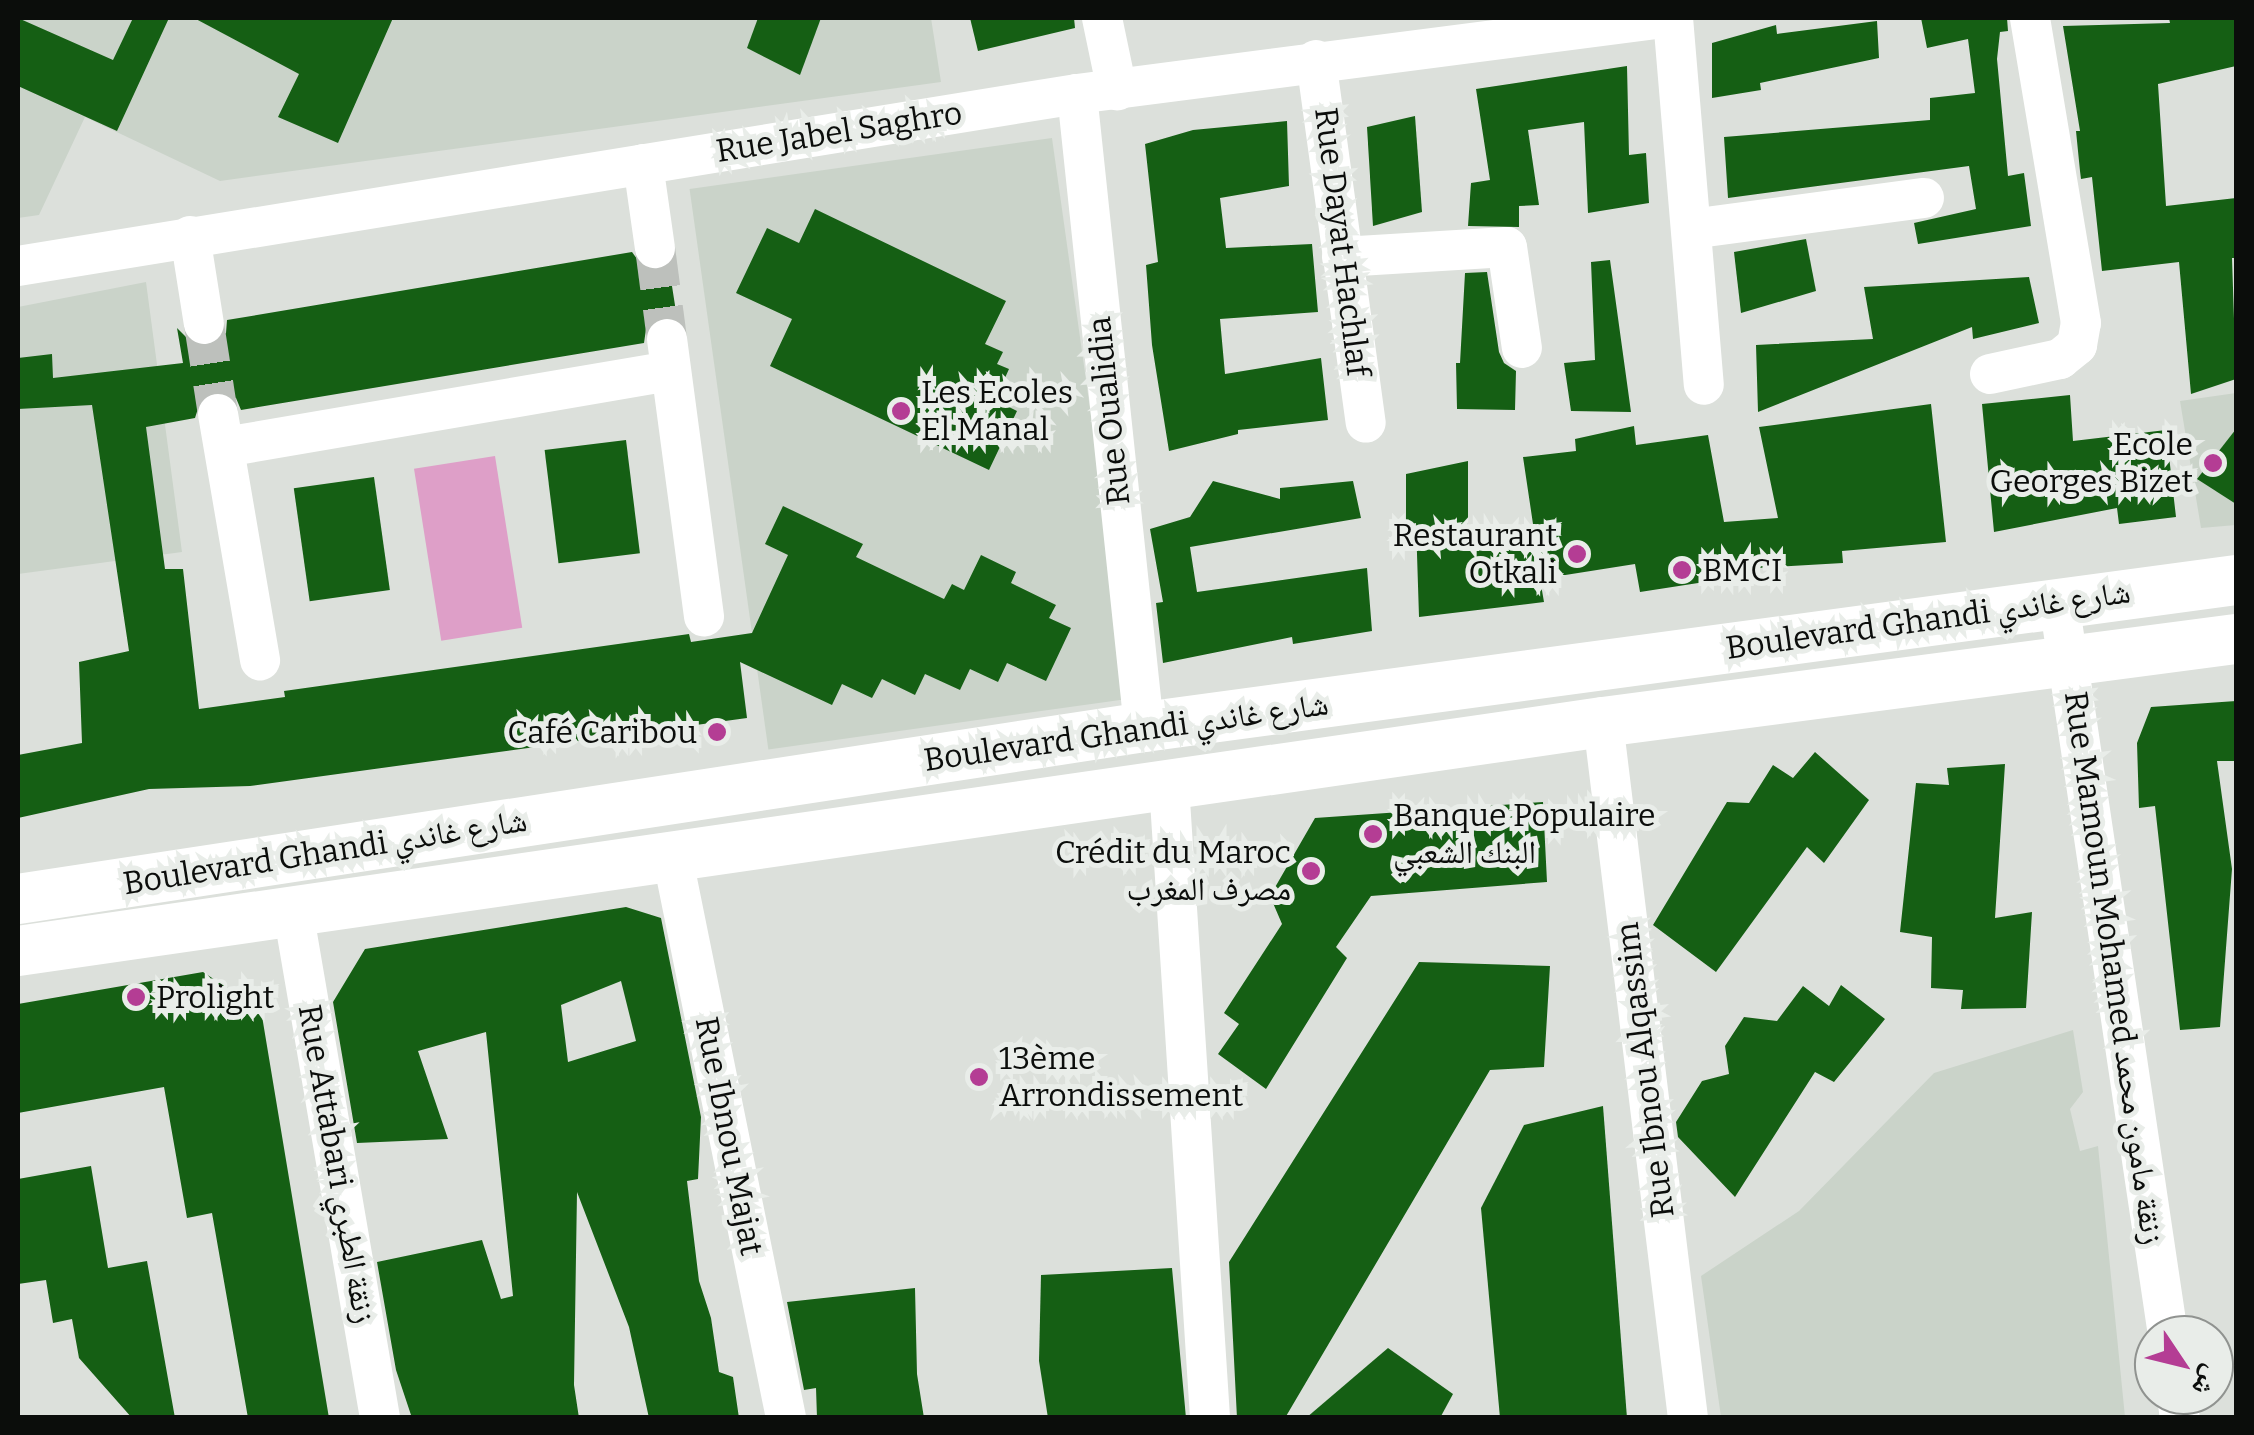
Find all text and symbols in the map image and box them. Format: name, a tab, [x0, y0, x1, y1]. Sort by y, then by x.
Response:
street label: Rue Jabel Saghro	[713, 94, 965, 170]
street label: Rue Dayat Hachlaf	[1306, 105, 1378, 379]
street label: Rue Oualidia	[1080, 315, 1138, 507]
place label: Les Ecoles El Manal	[921, 374, 1073, 449]
marker: Les Ecoles El Manal	[890, 400, 912, 422]
place label: Ecole Georges Bizet	[1989, 426, 2193, 501]
marker: Ecole Georges Bizet	[2202, 452, 2224, 474]
place label: Restaurant Otkali	[1393, 517, 1557, 592]
marker: Restaurant Otkali	[1566, 543, 1588, 565]
place label: BMCI	[1702, 551, 1782, 589]
marker: BMCI	[1671, 559, 1693, 581]
street label: Boulevard Ghandi شارع غاندي	[1723, 573, 2133, 667]
street label: Boulevard Ghandi شارع غاندي	[921, 685, 1331, 779]
street label: Rue Mamoun Mohamed زنقة مامون محمد	[2056, 689, 2172, 1247]
place label: Café Caribou	[507, 713, 697, 751]
marker: Café Caribou	[706, 721, 728, 743]
place label: Banque Populaire البنك الشعبي	[1393, 797, 1655, 872]
street label: Boulevard Ghandi شارع غاندي	[120, 801, 530, 903]
marker: Banque Populaire البنك الشعبي	[1362, 823, 1384, 845]
place label: Crédit du Maroc مصرف المغرب	[1055, 834, 1291, 909]
marker: Crédit du Maroc مصرف المغرب	[1300, 860, 1322, 882]
street label: Rue Ibnou Alqassim	[1608, 920, 1682, 1220]
place label: Prolight	[156, 978, 274, 1016]
marker: Prolight	[125, 986, 147, 1008]
street label: Rue Attabari زنقة الطبري	[290, 1002, 384, 1326]
street label: Rue Ibnou Majat	[687, 1013, 771, 1259]
place label: 13ème Arrondissement	[999, 1040, 1243, 1115]
marker: 13ème Arrondissement	[968, 1066, 990, 1088]
north arrow	[2134, 1315, 2234, 1415]
text: ش	[2185, 1360, 2229, 1403]

